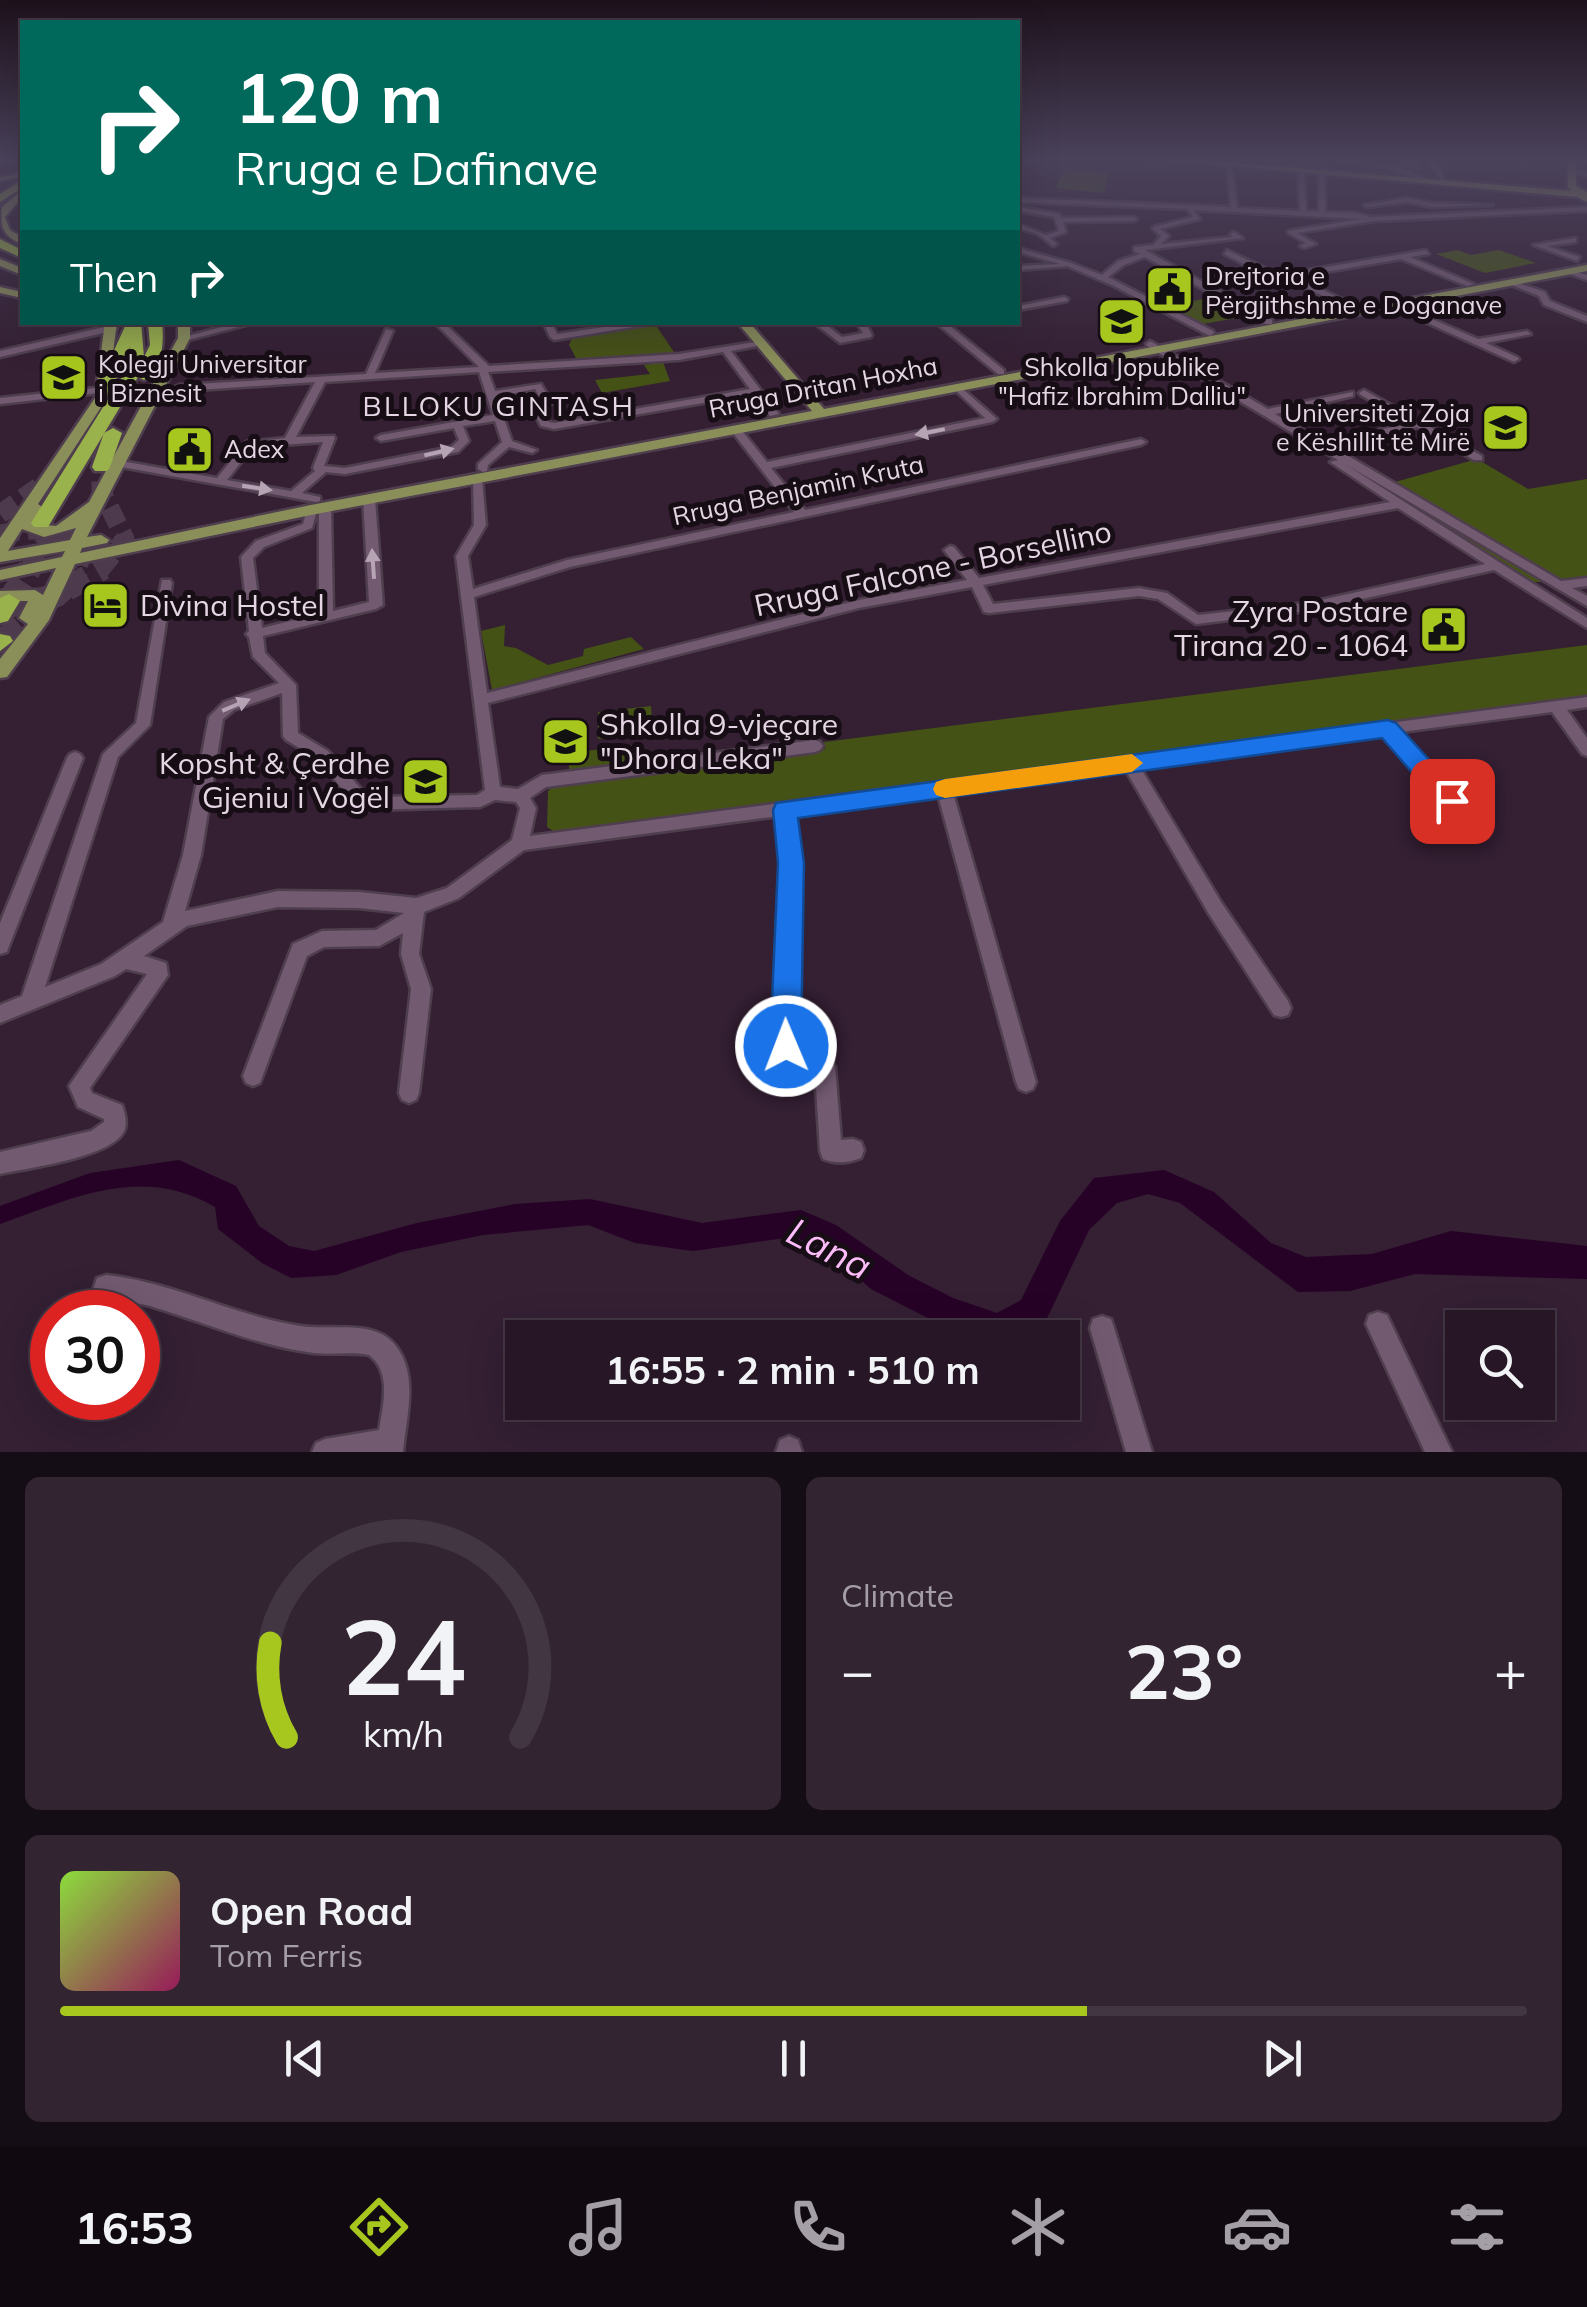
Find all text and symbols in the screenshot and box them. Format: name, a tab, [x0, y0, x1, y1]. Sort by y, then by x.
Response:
text: 120 m	[235, 53, 443, 141]
icon: right	[70, 60, 200, 190]
text: Rruga e Dafinave	[235, 140, 598, 196]
icon: right	[178, 250, 233, 305]
text: Then	[70, 254, 158, 302]
place label: Drejtoria e Përgjithshme e Doganave	[1205, 260, 1502, 320]
public building icon: Drejtoria e Përgjithshme e Doganave	[1144, 264, 1196, 316]
school or university icon: Shkolla Jopublike "Hafiz Ibrahim Dalliu"	[1096, 295, 1148, 347]
place label: Kolegji Universitar i Biznesit	[98, 348, 307, 408]
street label: Rruga Dritan Hoxha	[706, 349, 940, 424]
place label: Shkolla Jopublike "Hafiz Ibrahim Dalliu"	[998, 351, 1246, 411]
school or university icon: Kolegji Universitar i Biznesit	[37, 352, 89, 404]
district label: BLLOKU GINTASH	[362, 388, 636, 423]
place label: Universiteti Zoja e Këshillit të Mirë	[1276, 397, 1470, 457]
school or university icon: Universiteti Zoja e Këshillit të Mirë	[1479, 401, 1531, 453]
public building icon: Adex	[163, 423, 215, 475]
one-way arrow	[914, 424, 945, 440]
place label: Adex	[224, 433, 285, 464]
one-way arrow	[423, 444, 454, 459]
street label: Rruga Benjamin Kruta	[670, 448, 926, 531]
one-way arrow	[242, 481, 273, 496]
street label: Rruga Falcone - Borsellino	[751, 512, 1115, 624]
one-way arrow	[365, 547, 381, 579]
hotel icon: Divina Hostel	[79, 580, 131, 632]
place label: Divina Hostel	[140, 586, 325, 624]
place label: Zyra Postare Tirana 20 - 1064	[1174, 592, 1408, 664]
public building icon: Zyra Postare Tirana 20 - 1064	[1417, 603, 1469, 655]
one-way arrow	[221, 697, 251, 713]
place label: Shkolla 9-vjeçare "Dhora Leka"	[600, 705, 838, 777]
school or university icon: Shkolla 9-vjeçare "Dhora Leka"	[539, 716, 591, 768]
place label: Kopsht & Çerdhe Gjeniu i Vogël	[159, 744, 390, 816]
school or university icon: Kopsht & Çerdhe Gjeniu i Vogël	[399, 755, 451, 807]
pin	[1410, 759, 1495, 844]
icon: arrive	[1425, 774, 1480, 829]
position arrow	[734, 994, 838, 1098]
water label: Lana	[779, 1207, 880, 1290]
speed limit sign: 30	[30, 1290, 160, 1420]
map controls	[1445, 1310, 1555, 1420]
button: search	[1445, 1310, 1555, 1420]
text: 16:55 · 2 min · 510 m	[605, 1346, 980, 1394]
text: Climate	[841, 1575, 954, 1615]
text: 24	[341, 1590, 465, 1721]
text: 23°	[1125, 1624, 1243, 1718]
text: −	[841, 1636, 874, 1705]
text: +	[1494, 1636, 1527, 1705]
text: km/h	[363, 1711, 443, 1756]
text: Open Road	[210, 1887, 413, 1935]
text: Tom Ferris	[210, 1935, 363, 1975]
icon: previous	[277, 2031, 332, 2086]
icon: pause	[766, 2031, 821, 2086]
icon: next	[1255, 2031, 1310, 2086]
icon: directions	[344, 2192, 414, 2262]
icon: music	[563, 2192, 633, 2262]
icon: phone	[783, 2192, 853, 2262]
icon: climate	[1003, 2192, 1073, 2262]
icon: car	[1222, 2192, 1292, 2262]
icon: filters	[1442, 2192, 1512, 2262]
text: 16:53	[75, 2199, 194, 2255]

